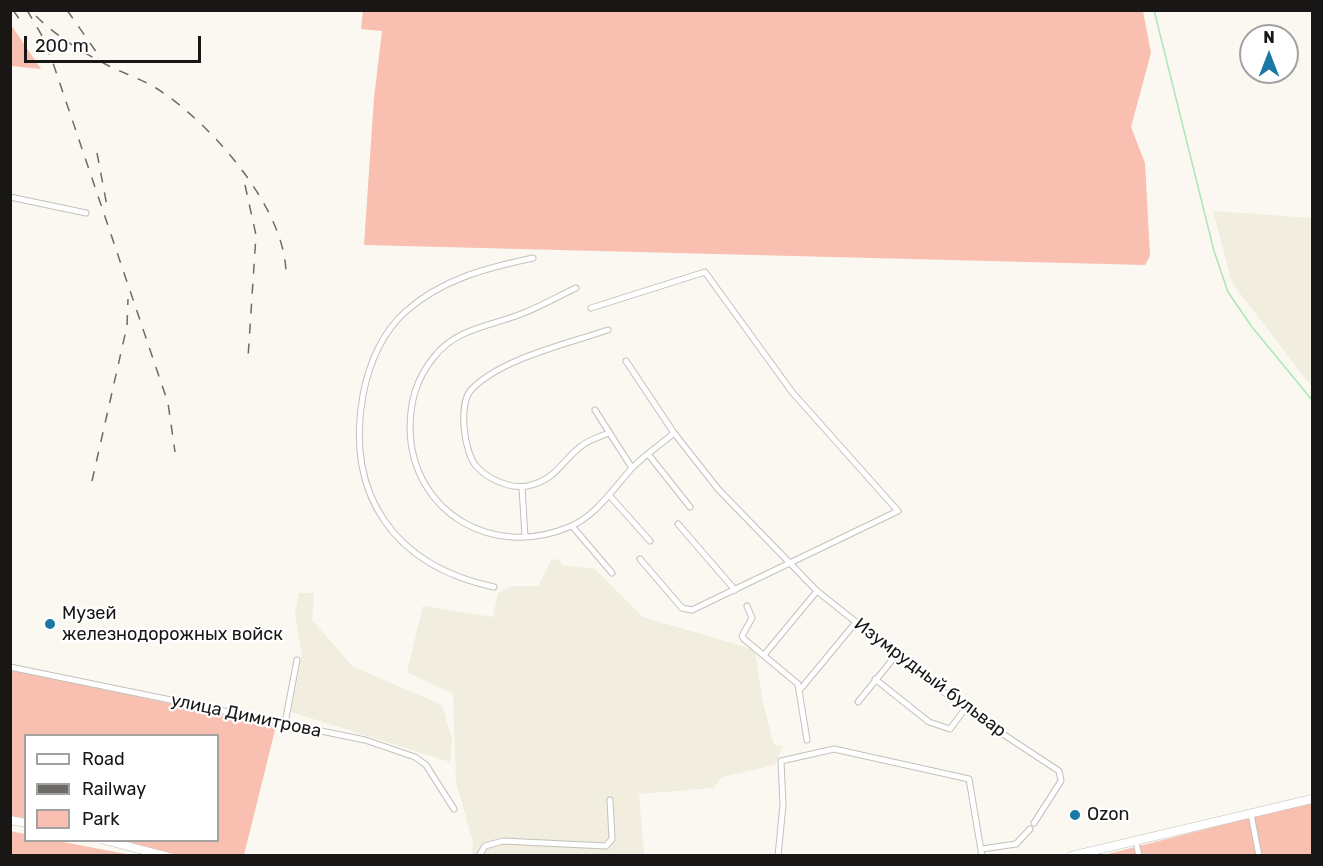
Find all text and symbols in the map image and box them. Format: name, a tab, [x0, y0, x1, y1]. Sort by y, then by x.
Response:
scale bar	[27, 24, 204, 62]
north arrow	[1239, 24, 1299, 84]
text: N	[1263, 28, 1275, 47]
text: 200 m	[35, 35, 89, 57]
place label: Музей железнодорожных войск	[62, 603, 283, 646]
street label: Изумрудный бульвар	[850, 614, 1010, 742]
marker: Музей железнодорожных войск	[43, 617, 57, 631]
street label: улица Димитрова	[169, 689, 323, 743]
legend	[24, 734, 219, 842]
text: Road	[82, 748, 125, 770]
text: Railway	[82, 778, 146, 800]
place label: Ozon	[1087, 804, 1129, 826]
text: Park	[82, 808, 119, 830]
marker: Ozon	[1068, 808, 1082, 822]

